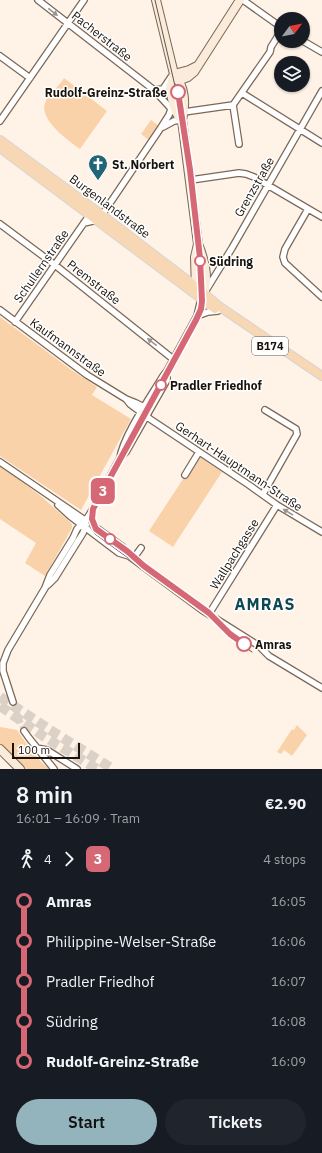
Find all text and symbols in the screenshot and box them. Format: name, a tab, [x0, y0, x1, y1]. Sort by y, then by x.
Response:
one-way arrow	[48, 8, 58, 16]
street label: Pacherstraße	[69, 8, 135, 64]
north arrow	[274, 12, 310, 48]
map controls	[274, 12, 310, 92]
button: layers	[274, 56, 310, 92]
marker: Rudolf-Greinz-Straße	[170, 84, 186, 100]
place label: Rudolf-Greinz-Straße	[45, 85, 167, 100]
church icon: St. Norbert	[87, 153, 109, 181]
street label: Grenzstraße	[231, 154, 277, 220]
place label: St. Norbert	[112, 157, 175, 172]
street label: Burgenlandstraße	[67, 171, 154, 241]
street label: Schullernstraße	[10, 226, 72, 305]
place label: Südring	[209, 254, 253, 269]
marker: Südring	[194, 255, 206, 267]
street label: Premstraße	[64, 257, 124, 308]
street label: Kaufmannstraße	[27, 314, 109, 380]
road number: B174	[252, 337, 288, 355]
one-way arrow	[146, 338, 157, 346]
place label: Pradler Friedhof	[170, 378, 262, 393]
marker: Pradler Friedhof	[155, 379, 167, 391]
street label: Gerhart-Hauptmann-Straße	[173, 418, 306, 514]
line badge: 3	[90, 478, 116, 504]
text: 3	[99, 482, 107, 500]
one-way arrow	[282, 509, 294, 516]
street label: Wallpachgasse	[206, 516, 262, 592]
unlabelled marker	[104, 533, 116, 545]
district label: AMRAS	[235, 594, 295, 614]
marker: Amras	[236, 636, 252, 652]
place label: Amras	[255, 637, 292, 652]
scale bar	[12, 741, 80, 760]
text: 100 m	[18, 743, 50, 757]
text: 8 min	[16, 780, 73, 809]
text: €2.90	[265, 794, 306, 813]
text: 16:01 – 16:09 · Tram	[16, 810, 140, 827]
icon: walk	[16, 848, 38, 870]
icon: forward	[58, 848, 80, 870]
text: 3	[94, 850, 102, 868]
text: 4	[44, 851, 52, 868]
text: 4 stops	[263, 851, 306, 868]
text: Amras	[46, 892, 92, 911]
text: 16:05	[271, 893, 306, 910]
text: Philippine-Welser-Straße	[46, 932, 216, 951]
text: 16:06	[271, 933, 306, 950]
text: Pradler Friedhof	[46, 972, 154, 991]
text: 16:07	[271, 973, 306, 990]
text: Südring	[46, 1012, 98, 1031]
text: 16:08	[271, 1013, 306, 1030]
text: Rudolf-Greinz-Straße	[46, 1052, 199, 1071]
text: 16:09	[271, 1053, 306, 1070]
button: Start	[16, 1099, 157, 1145]
button: Tickets	[165, 1099, 306, 1145]

